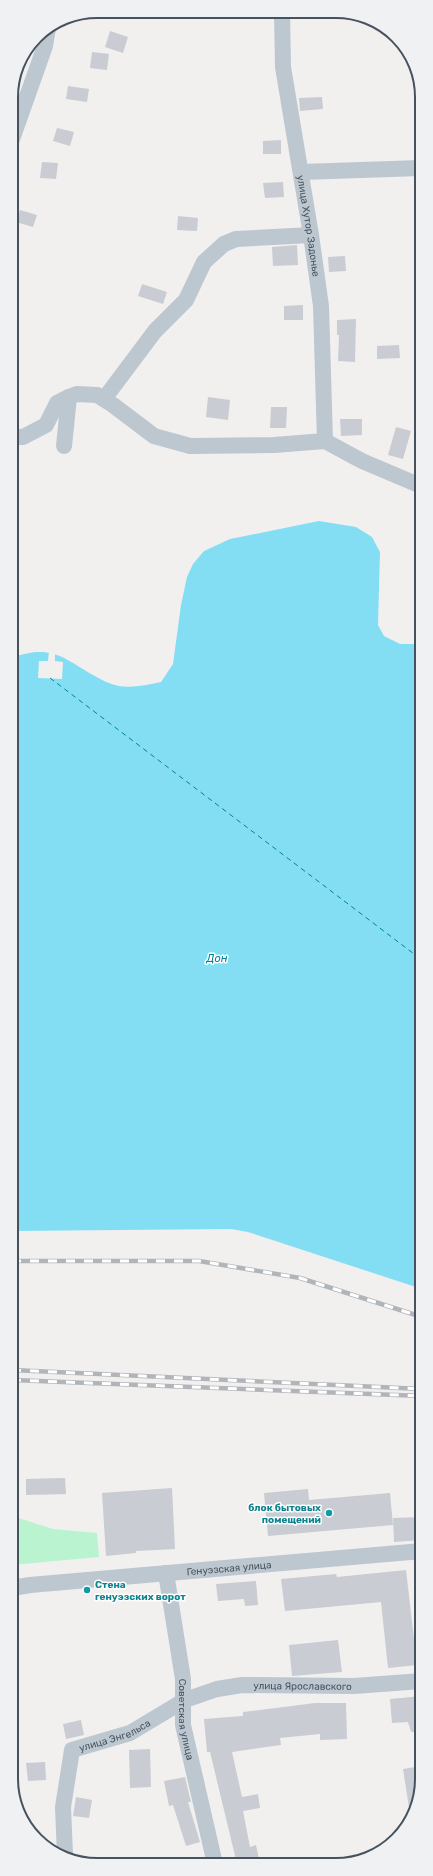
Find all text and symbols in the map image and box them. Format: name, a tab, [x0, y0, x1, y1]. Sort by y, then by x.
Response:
street label: улица Хутор Задонье	[294, 174, 322, 278]
water label: Дон	[206, 952, 228, 965]
place label: блок бытовых помещений	[248, 1502, 321, 1526]
marker: блок бытовых помещений	[324, 1508, 334, 1518]
street label: Генуэзская улица	[186, 1559, 272, 1578]
place label: Стена генуэзских ворот	[95, 1579, 186, 1603]
marker: Стена генуэзских ворот	[82, 1585, 92, 1595]
street label: Советская улица	[176, 1679, 196, 1761]
street label: улица Ярославского	[253, 1680, 352, 1693]
street label: улица Энгельса	[78, 1717, 153, 1755]

